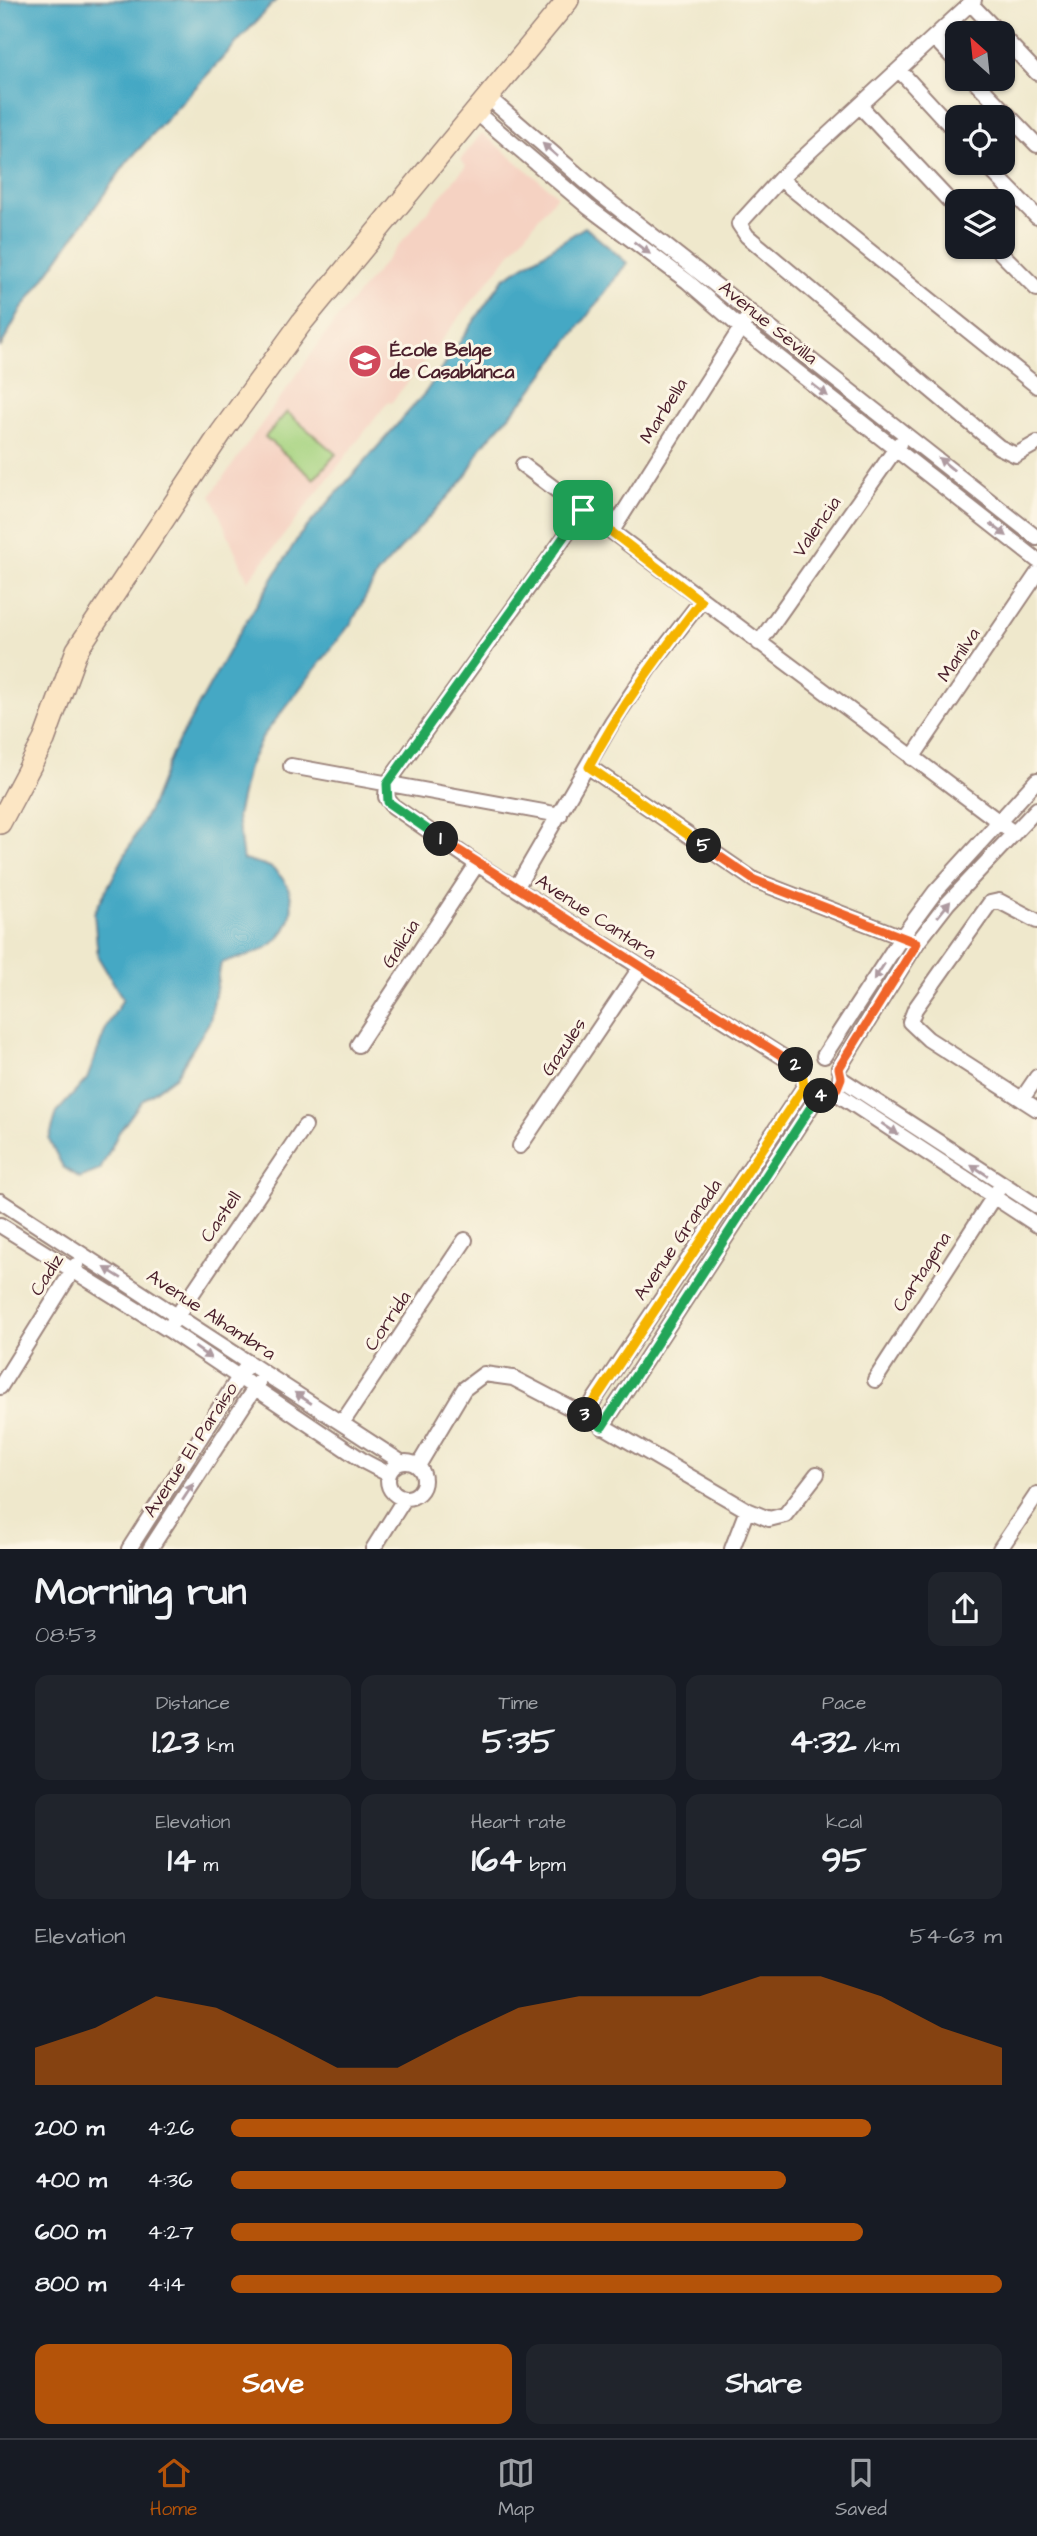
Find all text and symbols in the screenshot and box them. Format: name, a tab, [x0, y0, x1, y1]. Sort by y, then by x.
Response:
north arrow	[945, 21, 1015, 91]
map controls	[945, 21, 1015, 259]
button: locate	[945, 105, 1015, 175]
one-way arrow	[541, 143, 558, 158]
button: layers	[945, 189, 1015, 259]
one-way arrow	[633, 241, 651, 256]
street label: Avenue Sevilla	[713, 275, 823, 372]
place label: École Belge de Casablanca	[389, 337, 515, 386]
school or university icon: École Belge de Casablanca	[346, 342, 384, 380]
street label: Marbella	[633, 373, 695, 449]
one-way arrow	[811, 382, 829, 397]
one-way arrow	[937, 457, 954, 472]
pin	[553, 480, 613, 540]
icon: arrive	[564, 491, 602, 529]
street label: Valencia	[786, 491, 848, 563]
one-way arrow	[990, 523, 1008, 537]
street label: Manilva	[931, 622, 987, 688]
pin: 1	[424, 822, 458, 856]
text: 1	[439, 825, 442, 852]
pin: 5	[686, 828, 722, 864]
text: 5	[697, 832, 710, 859]
street label: Avenue Cantara	[530, 868, 662, 966]
one-way arrow	[936, 900, 951, 917]
street label: Galicia	[375, 914, 427, 974]
one-way arrow	[873, 962, 886, 981]
street label: Gazules	[535, 1013, 593, 1081]
pin: 2	[778, 1048, 814, 1082]
text: 2	[790, 1051, 801, 1078]
pin: 4	[804, 1078, 838, 1114]
text: 4	[814, 1082, 827, 1109]
one-way arrow	[881, 1122, 899, 1136]
one-way arrow	[970, 1164, 989, 1177]
street label: Avenue Granada	[627, 1174, 729, 1306]
street label: Castell	[194, 1186, 248, 1248]
street label: Cartagena	[886, 1227, 959, 1318]
street label: Cadiz	[24, 1248, 71, 1301]
street label: Avenue Alhambra	[141, 1263, 281, 1367]
one-way arrow	[103, 1267, 122, 1280]
street label: Corrida	[358, 1285, 418, 1356]
one-way arrow	[194, 1346, 212, 1360]
street label: Avenue El Paraiso	[137, 1377, 245, 1523]
one-way arrow	[293, 1391, 313, 1404]
pin: 3	[568, 1398, 602, 1432]
text: 3	[580, 1401, 589, 1428]
one-way arrow	[181, 1482, 194, 1501]
text: Morning run	[35, 1567, 247, 1619]
button: share	[928, 1572, 1002, 1646]
text: 08:53	[35, 1619, 96, 1651]
text: Distance	[156, 1690, 230, 1717]
text: Time	[499, 1690, 538, 1717]
text: Pace	[822, 1690, 866, 1717]
text: 1.23	[152, 1717, 199, 1766]
text: 5:35	[482, 1717, 555, 1766]
text: 4:32	[789, 1717, 857, 1766]
text: km	[199, 1733, 233, 1760]
text: /km	[857, 1733, 899, 1760]
text: Elevation	[155, 1809, 230, 1836]
text: Heart rate	[471, 1809, 566, 1836]
text: kcal	[826, 1809, 862, 1836]
text: 14	[167, 1836, 196, 1885]
text: 164	[472, 1836, 522, 1885]
text: 95	[822, 1836, 867, 1885]
text: m	[196, 1852, 218, 1879]
text: bpm	[522, 1852, 565, 1879]
text: Elevation	[35, 1920, 126, 1952]
text: 54–63 m	[910, 1920, 1002, 1952]
text: 200 m	[35, 2112, 104, 2144]
text: 4:26	[147, 2112, 194, 2144]
text: 400 m	[35, 2164, 107, 2196]
text: 4:36	[147, 2164, 193, 2196]
text: 600 m	[35, 2216, 106, 2248]
text: 4:27	[147, 2216, 194, 2248]
text: 800 m	[35, 2268, 106, 2300]
text: 4:14	[147, 2268, 185, 2300]
button: Save	[35, 2344, 512, 2424]
button: Share	[526, 2344, 1002, 2424]
tab: Home	[150, 2454, 197, 2523]
tab: Map	[497, 2454, 535, 2523]
tab: Saved	[835, 2454, 887, 2523]

